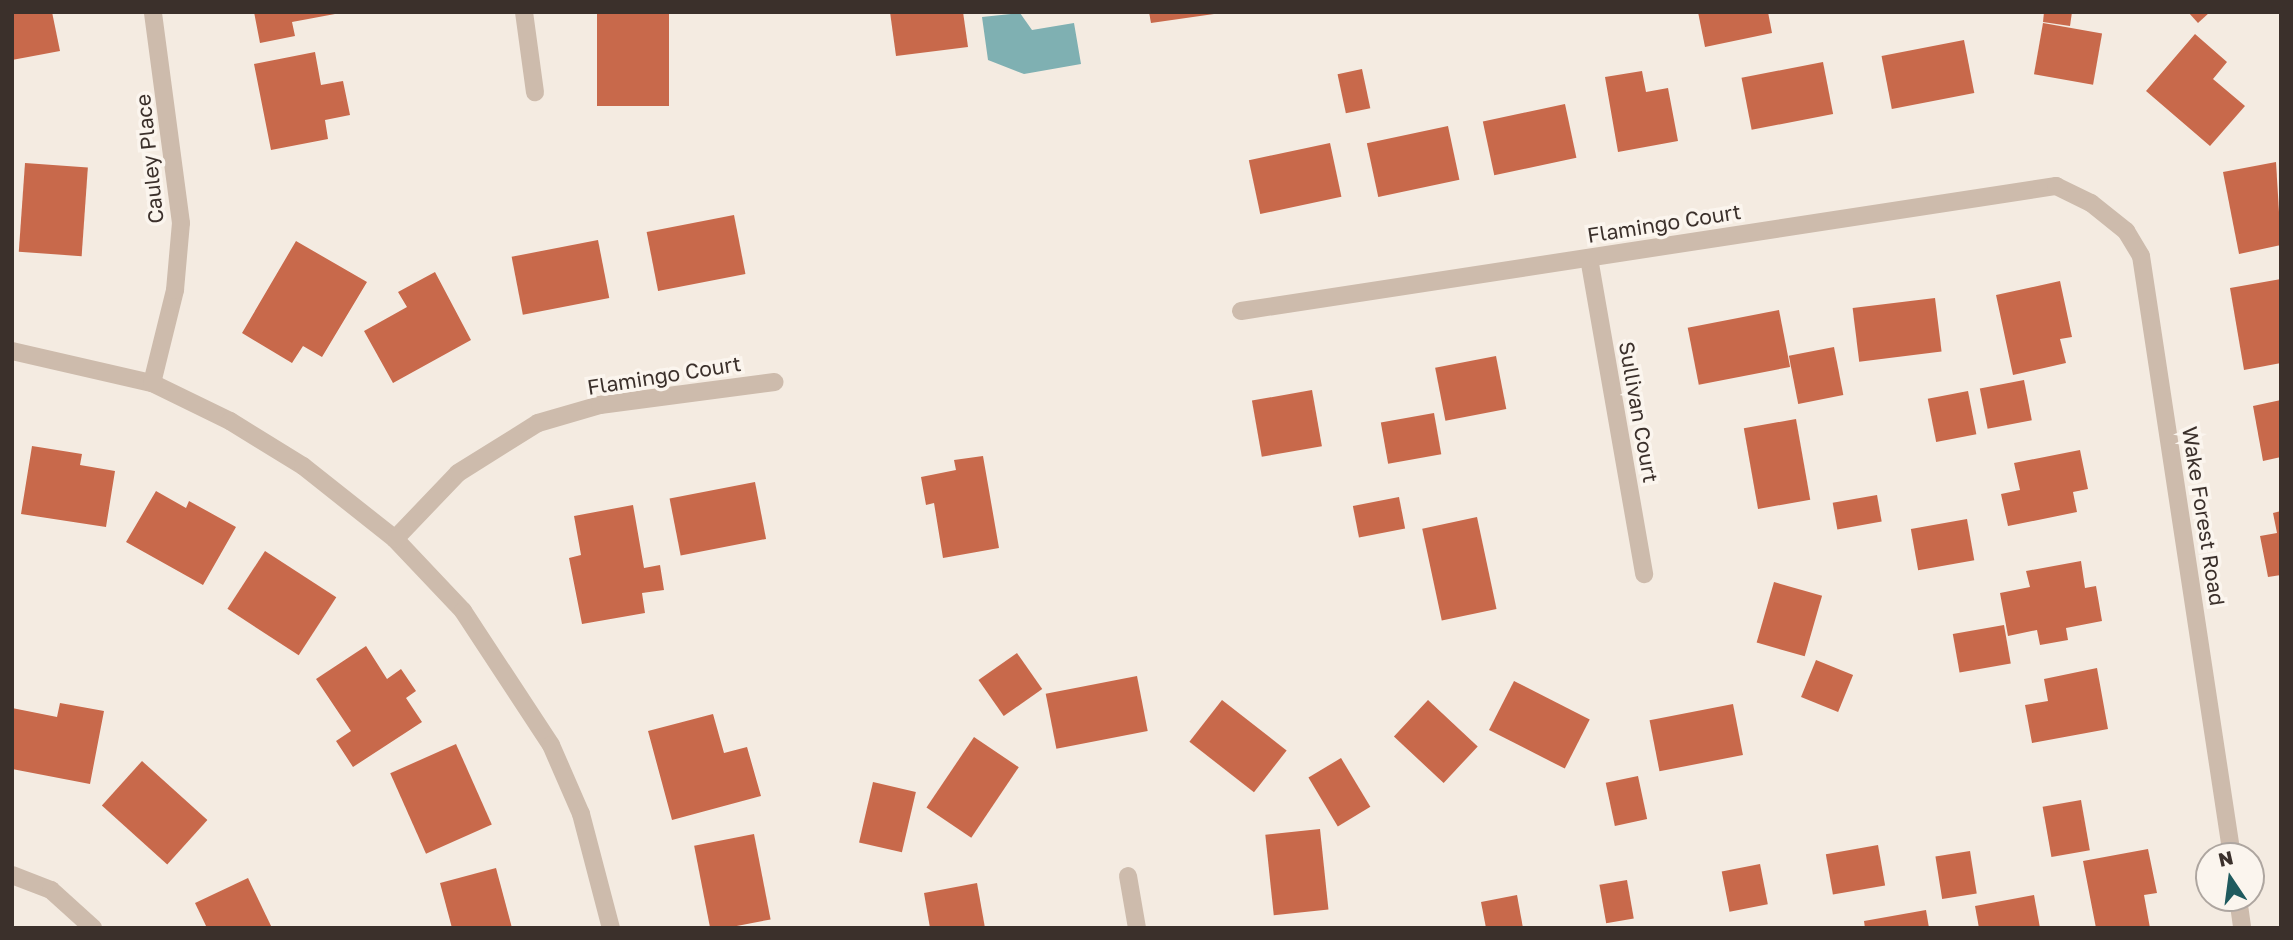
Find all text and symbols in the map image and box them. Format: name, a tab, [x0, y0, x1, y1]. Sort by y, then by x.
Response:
street label: Cauley Place	[130, 93, 168, 225]
street label: Flamingo Court	[1585, 198, 1743, 248]
street label: Sullivan Court	[1614, 339, 1664, 485]
street label: Flamingo Court	[585, 350, 743, 400]
street label: Wake Forest Road	[2177, 424, 2231, 608]
north arrow	[2195, 842, 2265, 912]
text: N	[2216, 845, 2235, 871]

